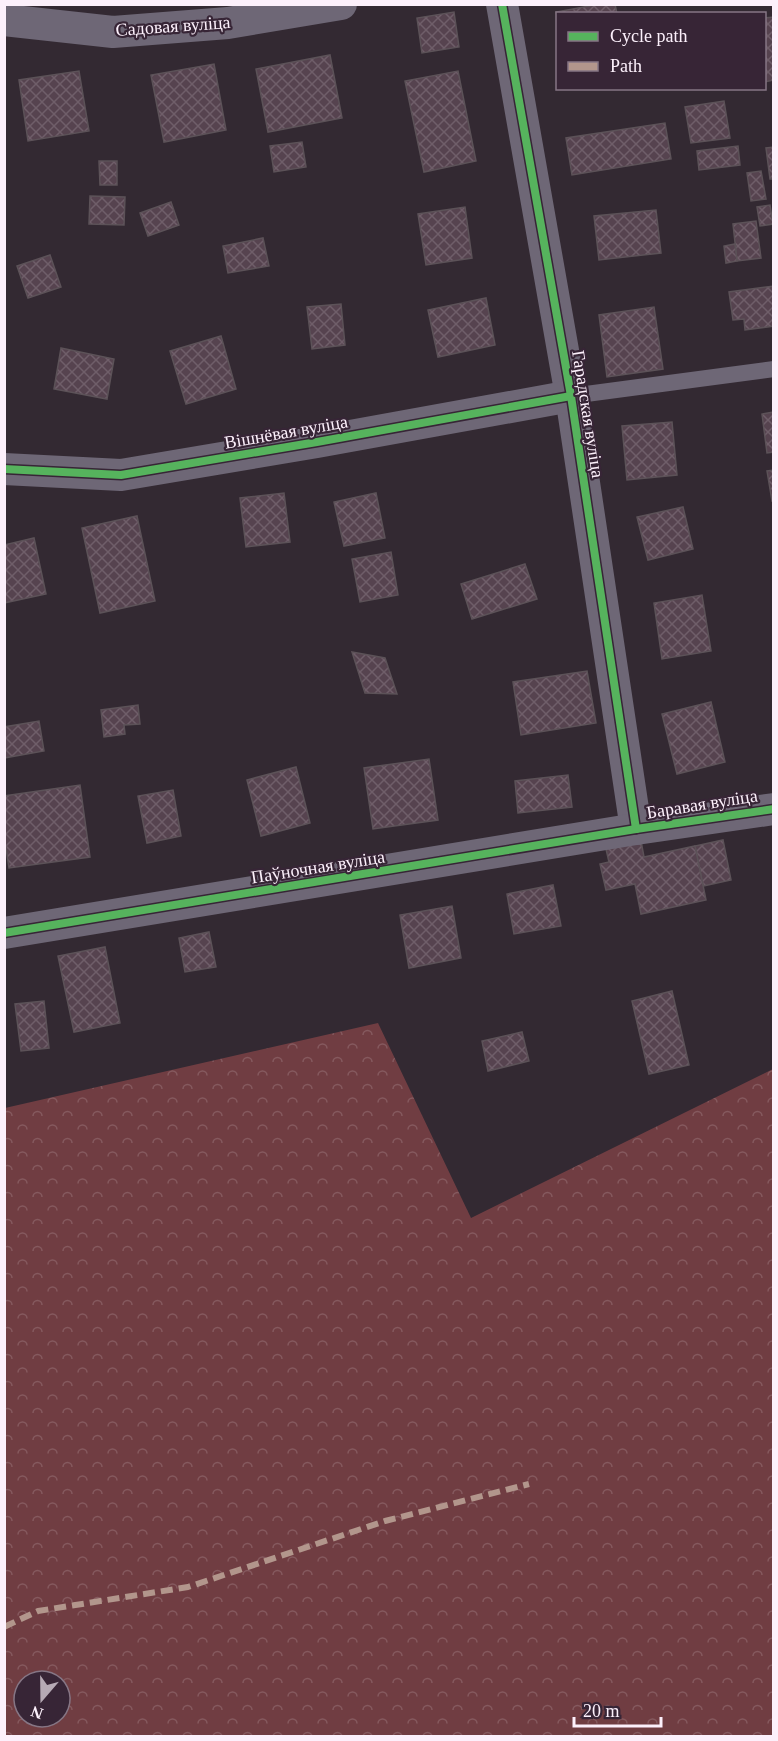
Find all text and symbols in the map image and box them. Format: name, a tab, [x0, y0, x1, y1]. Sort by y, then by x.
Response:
street label: Садовая вуліца	[115, 12, 231, 40]
legend	[556, 12, 766, 90]
text: Cycle path	[610, 26, 687, 46]
text: Path	[610, 56, 642, 76]
street label: Гарадская вуліца	[568, 349, 608, 479]
street label: Вішнёвая вуліца	[223, 411, 349, 453]
street label: Баравая вуліца	[645, 785, 759, 823]
street label: Паўночная вуліца	[250, 847, 386, 887]
north arrow	[12, 1669, 72, 1729]
scale bar	[574, 1690, 661, 1728]
text: 20 m	[583, 1701, 620, 1721]
text: N	[28, 1703, 45, 1723]

